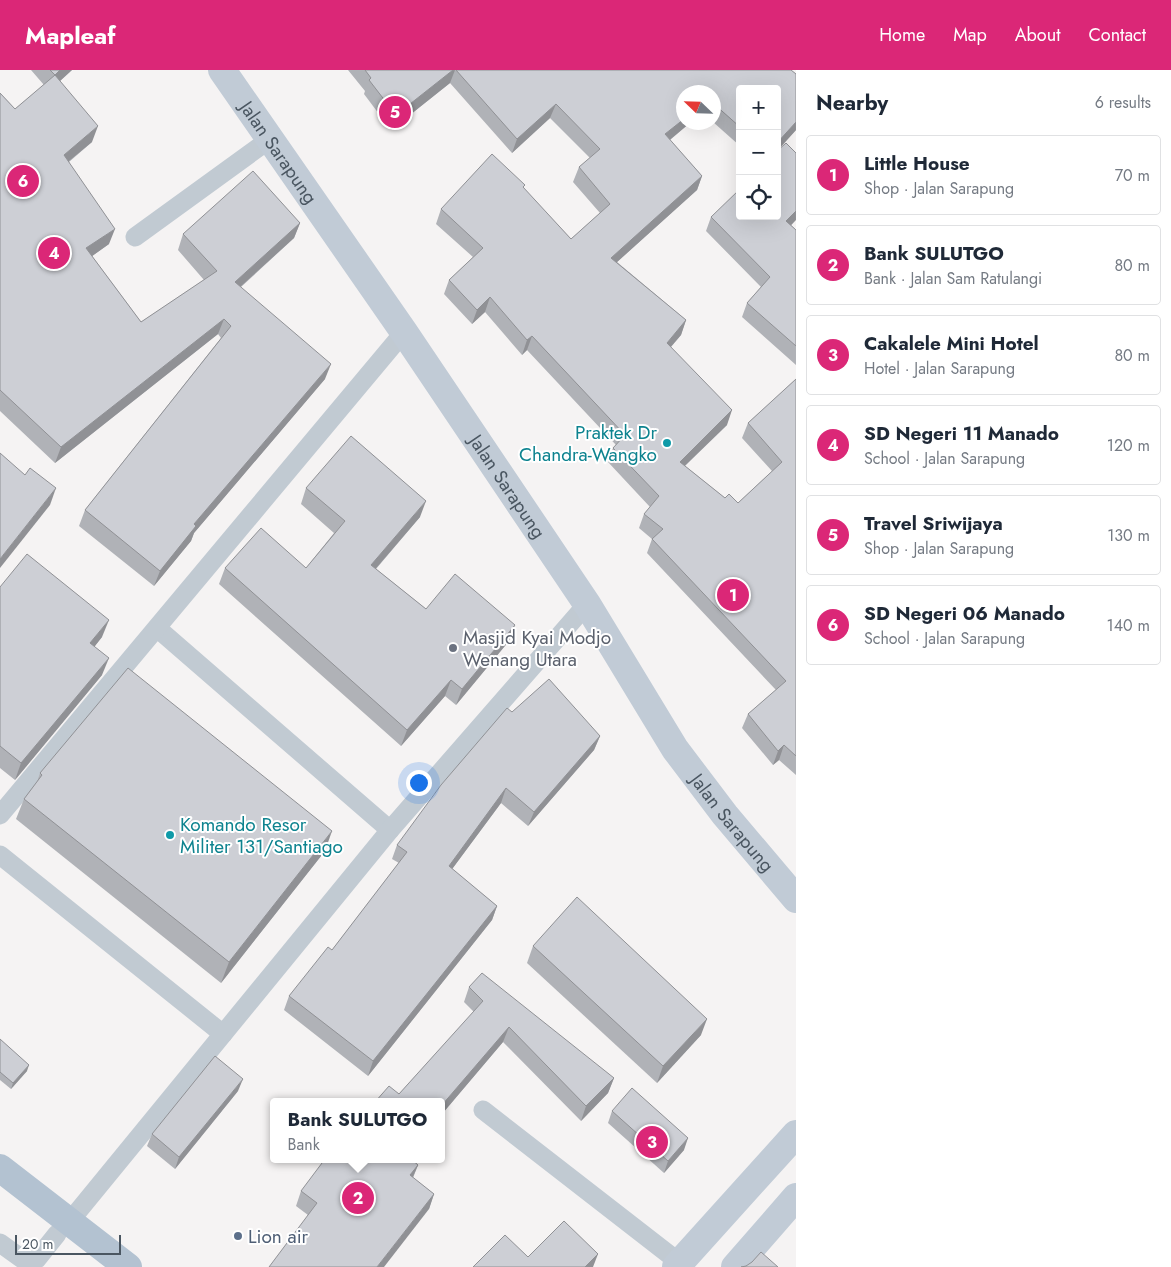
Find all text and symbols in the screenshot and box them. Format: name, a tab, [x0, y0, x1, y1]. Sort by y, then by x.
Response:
text: Mapleaf	[25, 18, 116, 53]
text: Home	[879, 22, 925, 48]
text: Map	[953, 22, 987, 48]
text: About	[1015, 22, 1060, 48]
text: Contact	[1088, 22, 1146, 48]
north arrow	[676, 85, 721, 130]
map controls	[736, 85, 781, 220]
button: +	[736, 85, 781, 130]
text: Nearby	[816, 88, 888, 118]
text: 6 results	[1095, 91, 1151, 114]
street label: Jalan Sarapung	[232, 93, 324, 209]
pin: 5	[379, 93, 411, 131]
button: −	[736, 130, 781, 175]
text: Little House	[864, 150, 970, 177]
pin: 6	[7, 162, 39, 200]
text: 1	[829, 164, 837, 187]
text: 70 m	[1115, 164, 1150, 187]
button: locate	[736, 175, 781, 220]
text: Shop · Jalan Sarapung	[864, 177, 1014, 200]
pin: 4	[38, 234, 70, 272]
text: Bank SULUTGO	[864, 240, 1004, 267]
text: 2	[828, 254, 838, 277]
text: 80 m	[1114, 254, 1150, 277]
text: Bank · Jalan Sam Ratulangi	[864, 267, 1042, 290]
text: Cakalele Mini Hotel	[864, 330, 1039, 357]
text: 3	[828, 344, 838, 367]
text: 80 m	[1114, 344, 1150, 367]
text: Hotel · Jalan Sarapung	[864, 357, 1015, 380]
place label: Praktek Dr Chandra-Wangko	[519, 419, 657, 468]
text: SD Negeri 11 Manado	[864, 420, 1059, 447]
street label: Jalan Sarapung	[462, 427, 552, 544]
text: 4	[827, 434, 839, 457]
text: 120 m	[1107, 434, 1150, 457]
marker: Praktek Dr Chandra-Wangko	[661, 437, 673, 449]
text: School · Jalan Sarapung	[864, 447, 1025, 470]
text: Travel Sriwijaya	[864, 510, 1003, 537]
text: 5	[828, 524, 838, 547]
text: 130 m	[1107, 524, 1150, 547]
text: Shop · Jalan Sarapung	[864, 537, 1014, 560]
pin: 1	[717, 576, 749, 614]
text: SD Negeri 06 Manado	[864, 600, 1065, 627]
text: 6	[828, 614, 838, 637]
text: 140 m	[1107, 614, 1150, 637]
place label: Masjid Kyai Modjo Wenang Utara	[463, 624, 611, 673]
text: School · Jalan Sarapung	[864, 627, 1025, 650]
marker: Masjid Kyai Modjo Wenang Utara	[447, 642, 459, 654]
street label: Jalan Sarapung	[683, 765, 781, 878]
your location	[406, 770, 432, 796]
place label: Komando Resor Militer 131/Santiago	[180, 811, 343, 860]
marker: Komando Resor Militer 131/Santiago	[164, 829, 176, 841]
popup	[270, 1098, 445, 1163]
text: Bank SULUTGO	[288, 1106, 427, 1133]
pin: 3	[636, 1123, 668, 1161]
text: Bank	[288, 1133, 320, 1156]
pin: 2	[342, 1179, 374, 1217]
place label: Lion air	[248, 1223, 309, 1250]
marker: Lion air	[232, 1230, 244, 1242]
scale bar	[15, 1232, 121, 1255]
text: 20 m	[22, 1234, 54, 1254]

